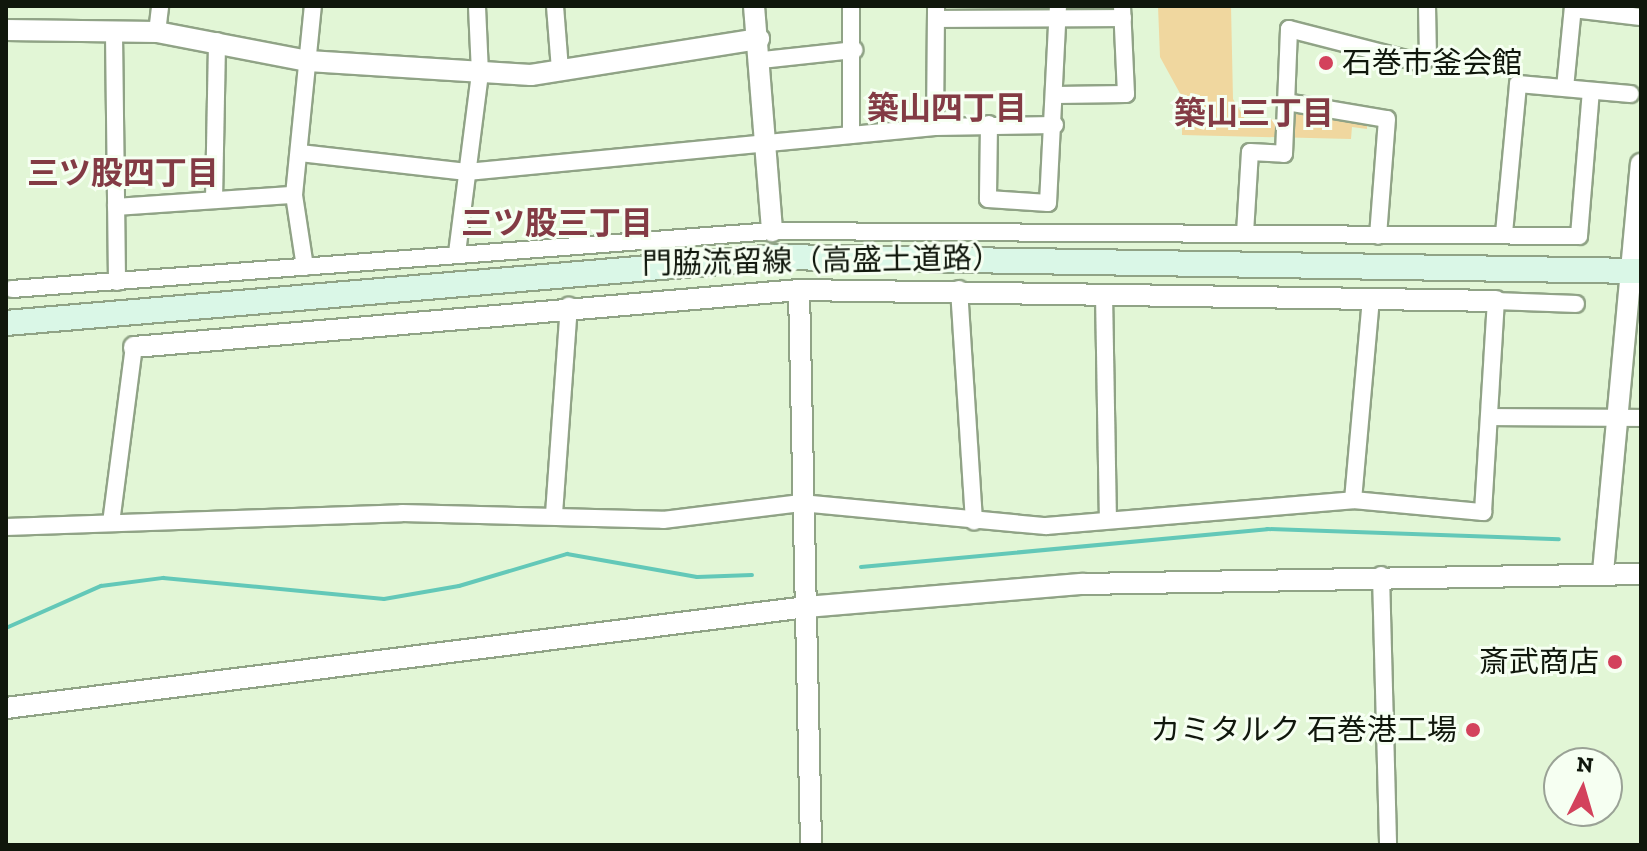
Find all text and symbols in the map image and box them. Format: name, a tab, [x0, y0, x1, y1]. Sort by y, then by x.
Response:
place label: 石巻市釜会館	[1342, 45, 1522, 81]
marker: 石巻市釜会館	[1317, 54, 1335, 72]
district label: 築山四丁目	[867, 89, 1027, 127]
district label: 築山三丁目	[1174, 94, 1334, 132]
district label: 三ツ股四丁目	[27, 154, 219, 192]
district label: 三ツ股三丁目	[461, 204, 653, 242]
street label: 門脇流留線（高盛土道路）	[642, 240, 1002, 282]
place label: 斎武商店	[1479, 644, 1599, 680]
marker: 斎武商店	[1606, 653, 1624, 671]
place label: カミタルク 石巻港工場	[1150, 712, 1457, 748]
marker: カミタルク 石巻港工場	[1464, 721, 1482, 739]
north arrow	[1543, 747, 1623, 827]
text: N	[1575, 750, 1594, 779]

